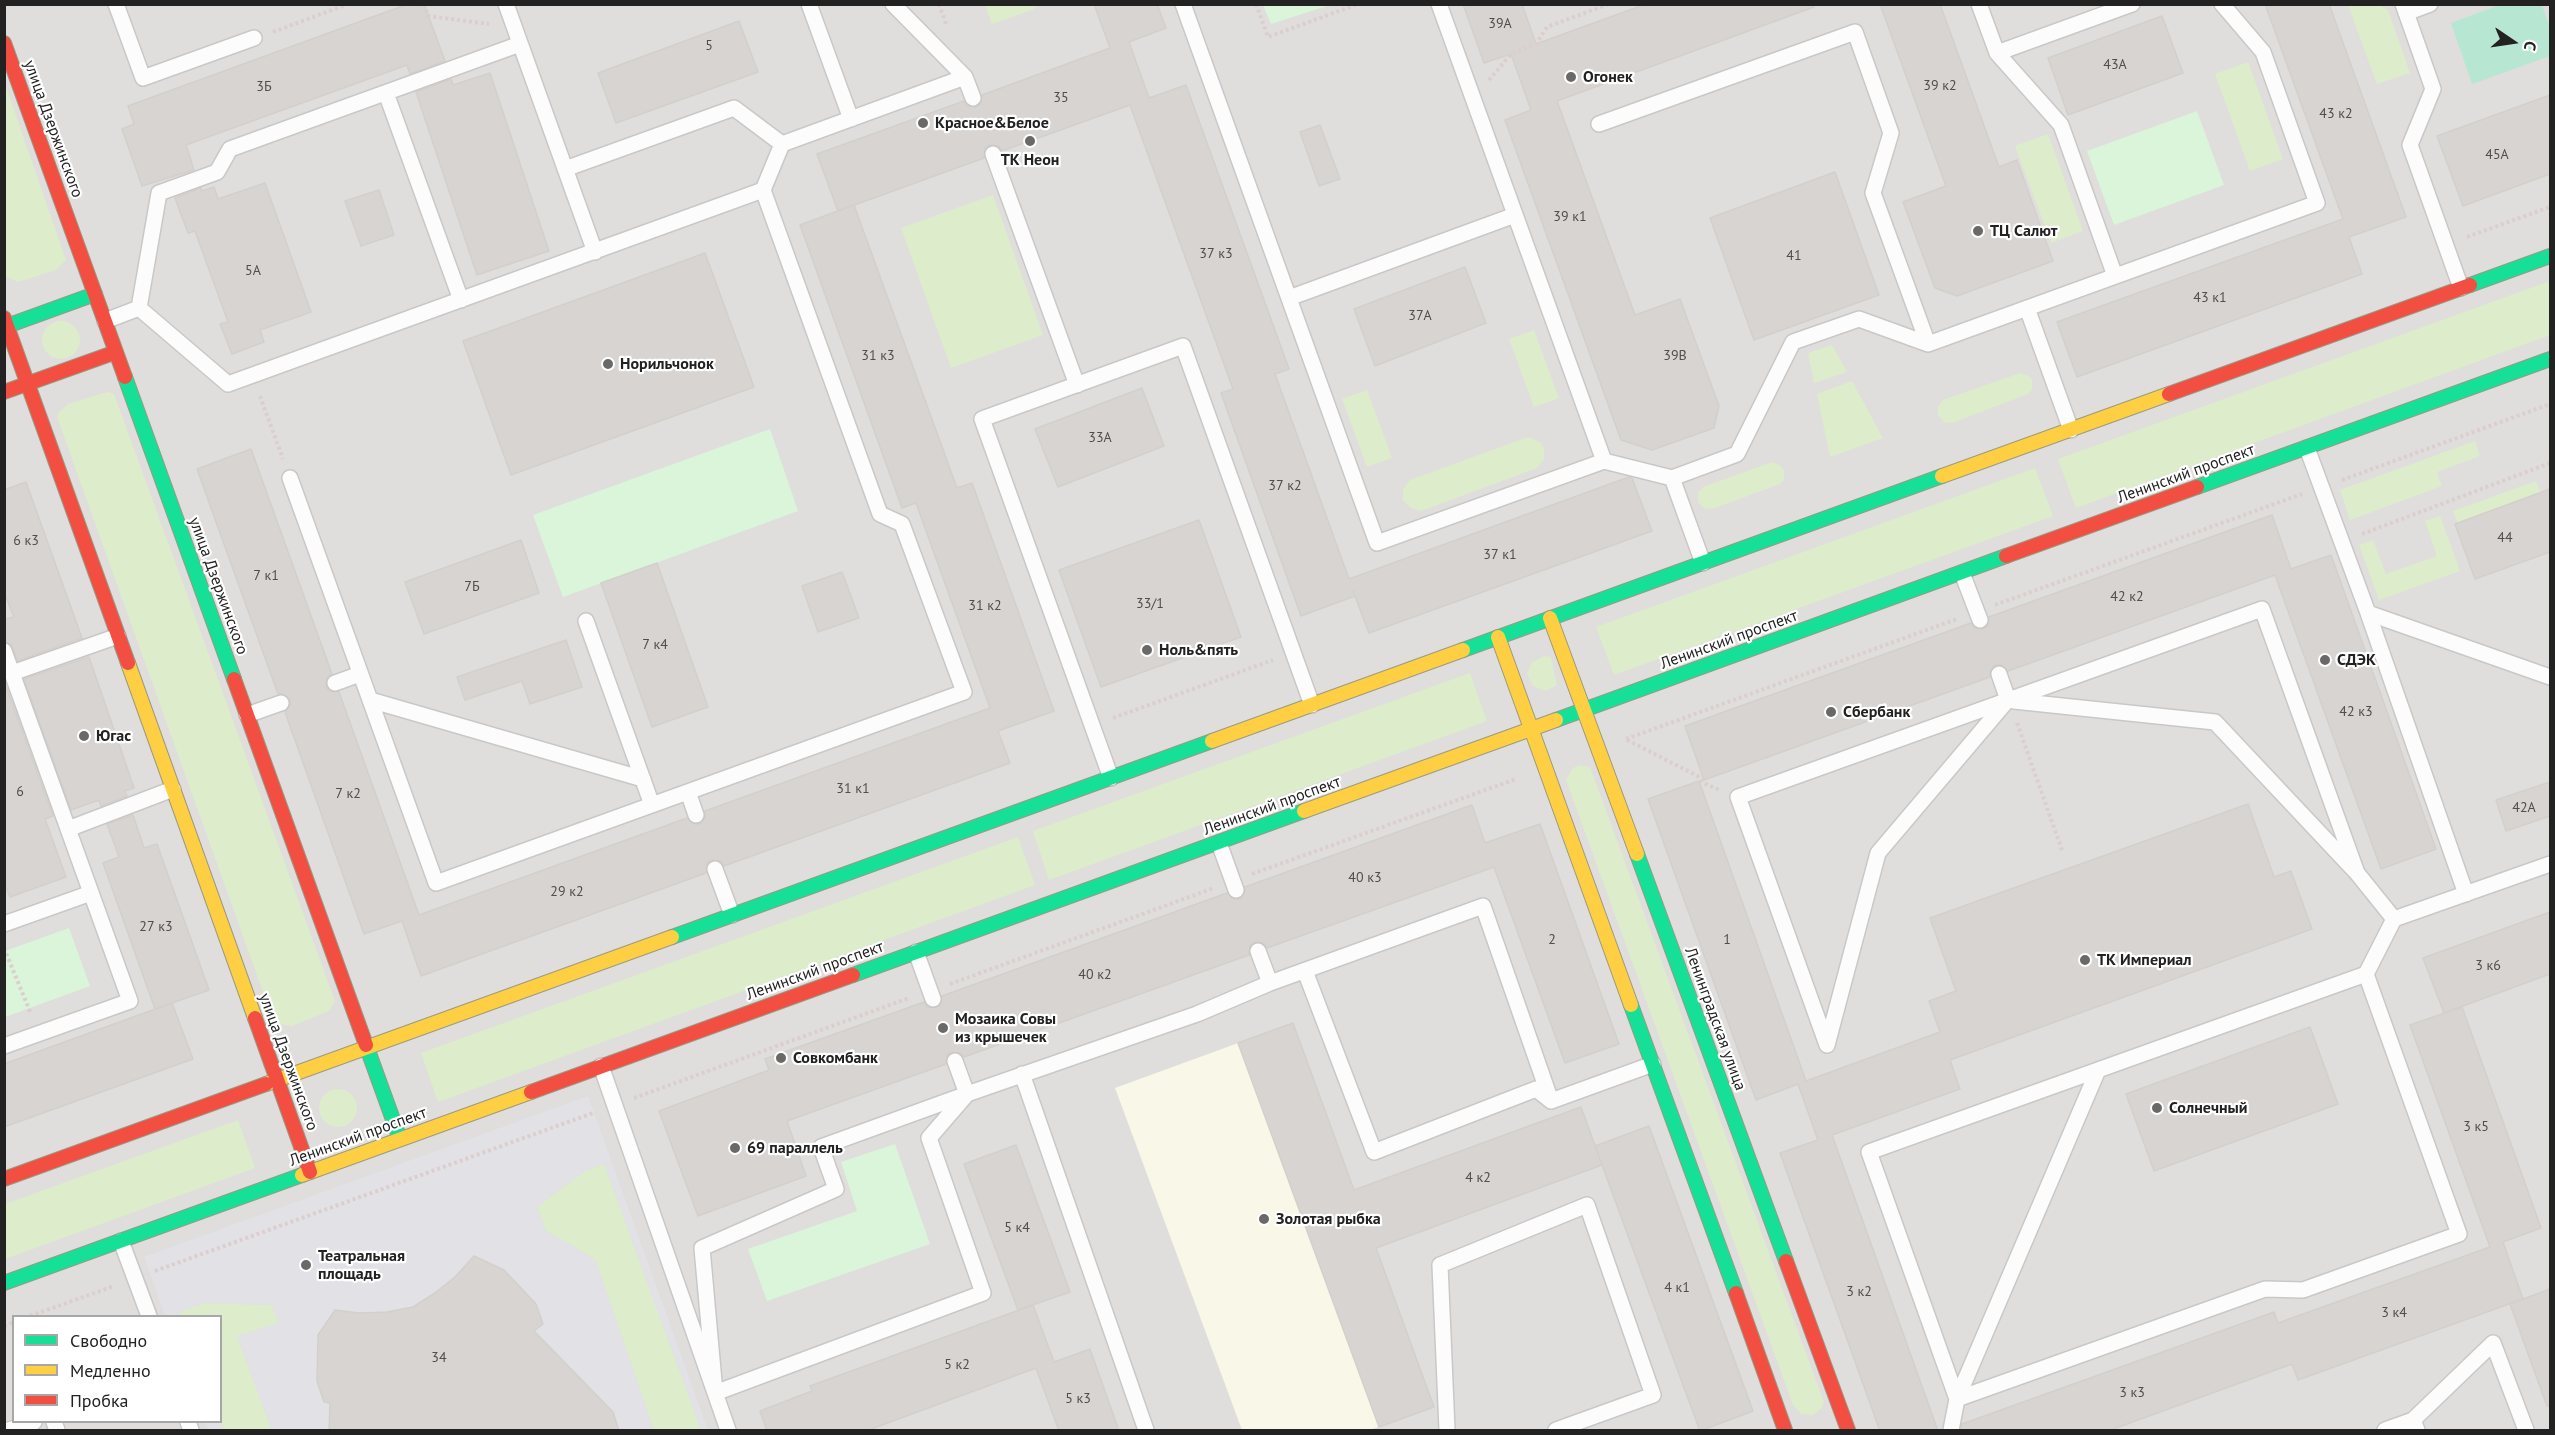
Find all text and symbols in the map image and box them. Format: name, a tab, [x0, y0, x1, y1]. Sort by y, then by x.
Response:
north arrow	[2483, 12, 2543, 72]
house number: 39А	[1488, 16, 1512, 32]
house number: 5	[705, 38, 713, 54]
text: С	[2520, 39, 2541, 53]
house number: 43А	[2103, 57, 2127, 73]
street label: улица Дзержинского	[19, 58, 87, 200]
place label: Огонек	[1583, 67, 1633, 87]
marker: Огонек	[1564, 70, 1578, 84]
house number: 39 к2	[1923, 78, 1957, 94]
house number: 3Б	[256, 79, 272, 95]
house number: 35	[1053, 90, 1069, 106]
house number: 43 к2	[2319, 106, 2353, 122]
place label: Красное&Белое	[935, 113, 1049, 133]
marker: Красное&Белое	[916, 116, 930, 130]
marker: ТК Неон	[1023, 134, 1037, 148]
house number: 45А	[2485, 147, 2509, 163]
place label: ТК Неон	[1001, 150, 1059, 170]
house number: 39 к1	[1553, 209, 1587, 225]
place label: ТЦ Салют	[1990, 221, 2057, 241]
marker: ТЦ Салют	[1971, 224, 1985, 238]
house number: 37 к3	[1199, 246, 1233, 262]
house number: 41	[1786, 248, 1802, 264]
house number: 5А	[245, 263, 261, 279]
house number: 43 к1	[2193, 290, 2227, 306]
house number: 37А	[1408, 308, 1432, 324]
house number: 31 к3	[861, 348, 895, 364]
house number: 39В	[1663, 348, 1687, 364]
place label: Норильчонок	[620, 354, 714, 374]
marker: Норильчонок	[601, 357, 615, 371]
house number: 33А	[1088, 430, 1112, 446]
street label: Ленинский проспект	[2115, 440, 2257, 508]
house number: 37 к2	[1268, 478, 1302, 494]
street label: улица Дзержинского	[184, 515, 252, 657]
house number: 44	[2497, 530, 2513, 546]
house number: 6 к3	[13, 533, 39, 549]
house number: 37 к1	[1483, 547, 1517, 563]
house number: 7 к1	[253, 568, 279, 584]
house number: 7Б	[464, 579, 480, 595]
house number: 42 к2	[2110, 589, 2144, 605]
house number: 33/1	[1136, 596, 1164, 612]
house number: 31 к2	[968, 598, 1002, 614]
street label: Ленинский проспект	[1658, 606, 1800, 674]
house number: 7 к4	[642, 637, 668, 653]
place label: Ноль&пять	[1159, 640, 1238, 660]
marker: Ноль&пять	[1140, 643, 1154, 657]
place label: СДЭК	[2337, 650, 2376, 670]
marker: СДЭК	[2318, 653, 2332, 667]
place label: Сбербанк	[1843, 702, 1910, 722]
house number: 42 к3	[2339, 704, 2373, 720]
marker: Сбербанк	[1824, 705, 1838, 719]
place label: Югас	[96, 726, 131, 746]
marker: Югас	[77, 729, 91, 743]
street label: Ленинский проспект	[1201, 772, 1343, 840]
house number: 31 к1	[836, 781, 870, 797]
house number: 6	[16, 784, 24, 800]
house number: 7 к2	[335, 786, 361, 802]
house number: 42А	[2512, 800, 2536, 816]
house number: 40 к3	[1348, 870, 1382, 886]
house number: 29 к2	[550, 884, 584, 900]
house number: 27 к3	[139, 919, 173, 935]
house number: 2	[1548, 932, 1556, 948]
house number: 1	[1723, 932, 1731, 948]
street label: Ленинский проспект	[744, 937, 886, 1005]
street label: Ленинградская улица	[1680, 945, 1750, 1093]
place label: ТК Империал	[2097, 950, 2192, 970]
marker: ТК Империал	[2078, 953, 2092, 967]
house number: 3 к6	[2475, 958, 2501, 974]
house number: 40 к2	[1078, 967, 1112, 983]
street label: улица Дзержинского	[254, 991, 322, 1133]
place label: Мозаика Совы из крышечек	[955, 1009, 1056, 1047]
marker: Мозаика Совы из крышечек	[936, 1021, 950, 1035]
place label: Совкомбанк	[793, 1048, 878, 1068]
marker: Совкомбанк	[774, 1051, 788, 1065]
place label: Солнечный	[2169, 1098, 2248, 1118]
marker: Солнечный	[2150, 1101, 2164, 1115]
street label: Ленинский проспект	[287, 1103, 429, 1171]
house number: 3 к5	[2463, 1119, 2489, 1135]
place label: 69 параллель	[747, 1138, 843, 1158]
marker: 69 параллель	[728, 1141, 742, 1155]
house number: 4 к2	[1465, 1170, 1491, 1186]
place label: Золотая рыбка	[1276, 1209, 1381, 1229]
marker: Золотая рыбка	[1257, 1212, 1271, 1226]
house number: 5 к4	[1004, 1220, 1030, 1236]
place label: Театральная площадь	[318, 1246, 405, 1284]
marker: Театральная площадь	[299, 1258, 313, 1272]
house number: 4 к1	[1664, 1280, 1690, 1296]
house number: 3 к2	[1846, 1284, 1872, 1300]
house number: 3 к4	[2381, 1305, 2407, 1321]
legend	[12, 1315, 222, 1423]
text: Свободно	[70, 1329, 147, 1352]
house number: 34	[431, 1350, 447, 1366]
house number: 5 к2	[944, 1357, 970, 1373]
text: Медленно	[70, 1359, 151, 1382]
house number: 3 к3	[2119, 1385, 2145, 1401]
text: Пробка	[70, 1389, 128, 1412]
house number: 5 к3	[1065, 1391, 1091, 1407]

